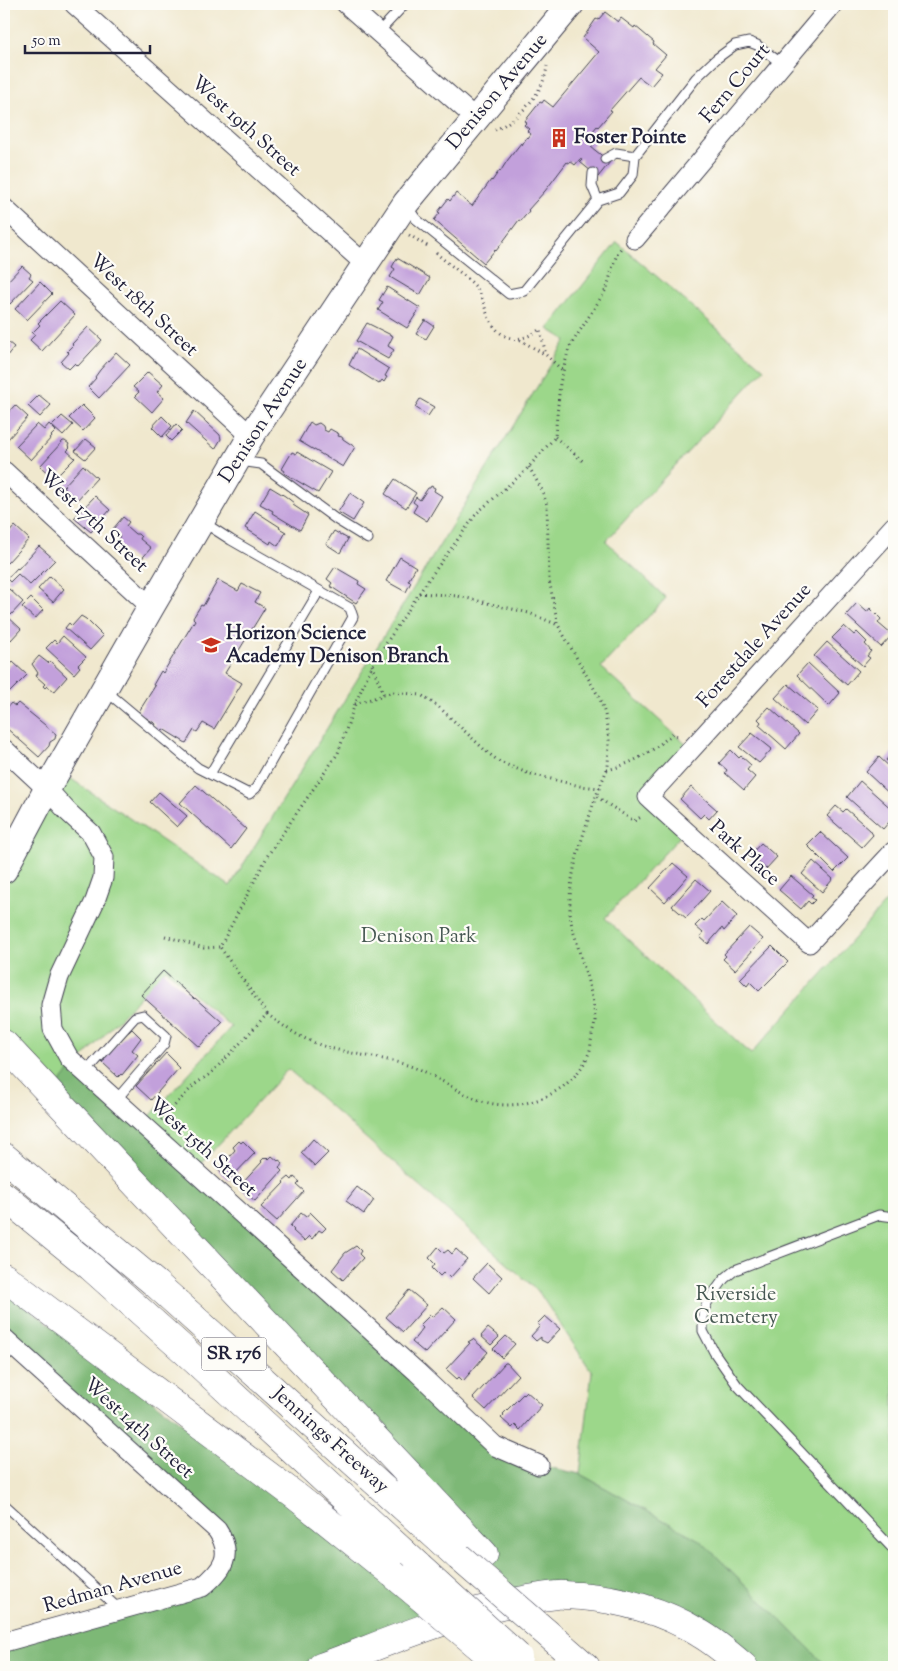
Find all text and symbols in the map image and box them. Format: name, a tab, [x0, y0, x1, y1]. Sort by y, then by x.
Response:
scale bar	[25, 22, 150, 54]
street label: Denison Avenue	[440, 27, 556, 157]
text: 50 m	[31, 31, 61, 52]
street label: Fern Court	[694, 38, 778, 130]
street label: West 19th Street	[184, 70, 307, 184]
place label: Foster Pointe	[574, 124, 686, 153]
building icon: Foster Pointe	[548, 127, 570, 149]
street label: West 18th Street	[82, 248, 204, 364]
street label: Denison Avenue	[213, 353, 315, 489]
street label: West 17th Street	[32, 464, 154, 580]
street label: Forestdale Avenue	[691, 577, 819, 715]
place label: Horizon Science Academy Denison Branch	[226, 620, 449, 672]
school or university icon: Horizon Science Academy Denison Branch	[200, 634, 222, 656]
street label: Park Place	[702, 814, 786, 894]
park label: Denison Park	[361, 923, 477, 952]
street label: West 15th Street	[142, 1091, 263, 1205]
park label: Riverside Cemetery	[694, 1281, 778, 1333]
road number: SR 176	[202, 1338, 266, 1370]
street label: West 14th Street	[76, 1371, 200, 1487]
street label: Jennings Freeway	[264, 1380, 395, 1501]
street label: Redman Avenue	[40, 1554, 186, 1622]

